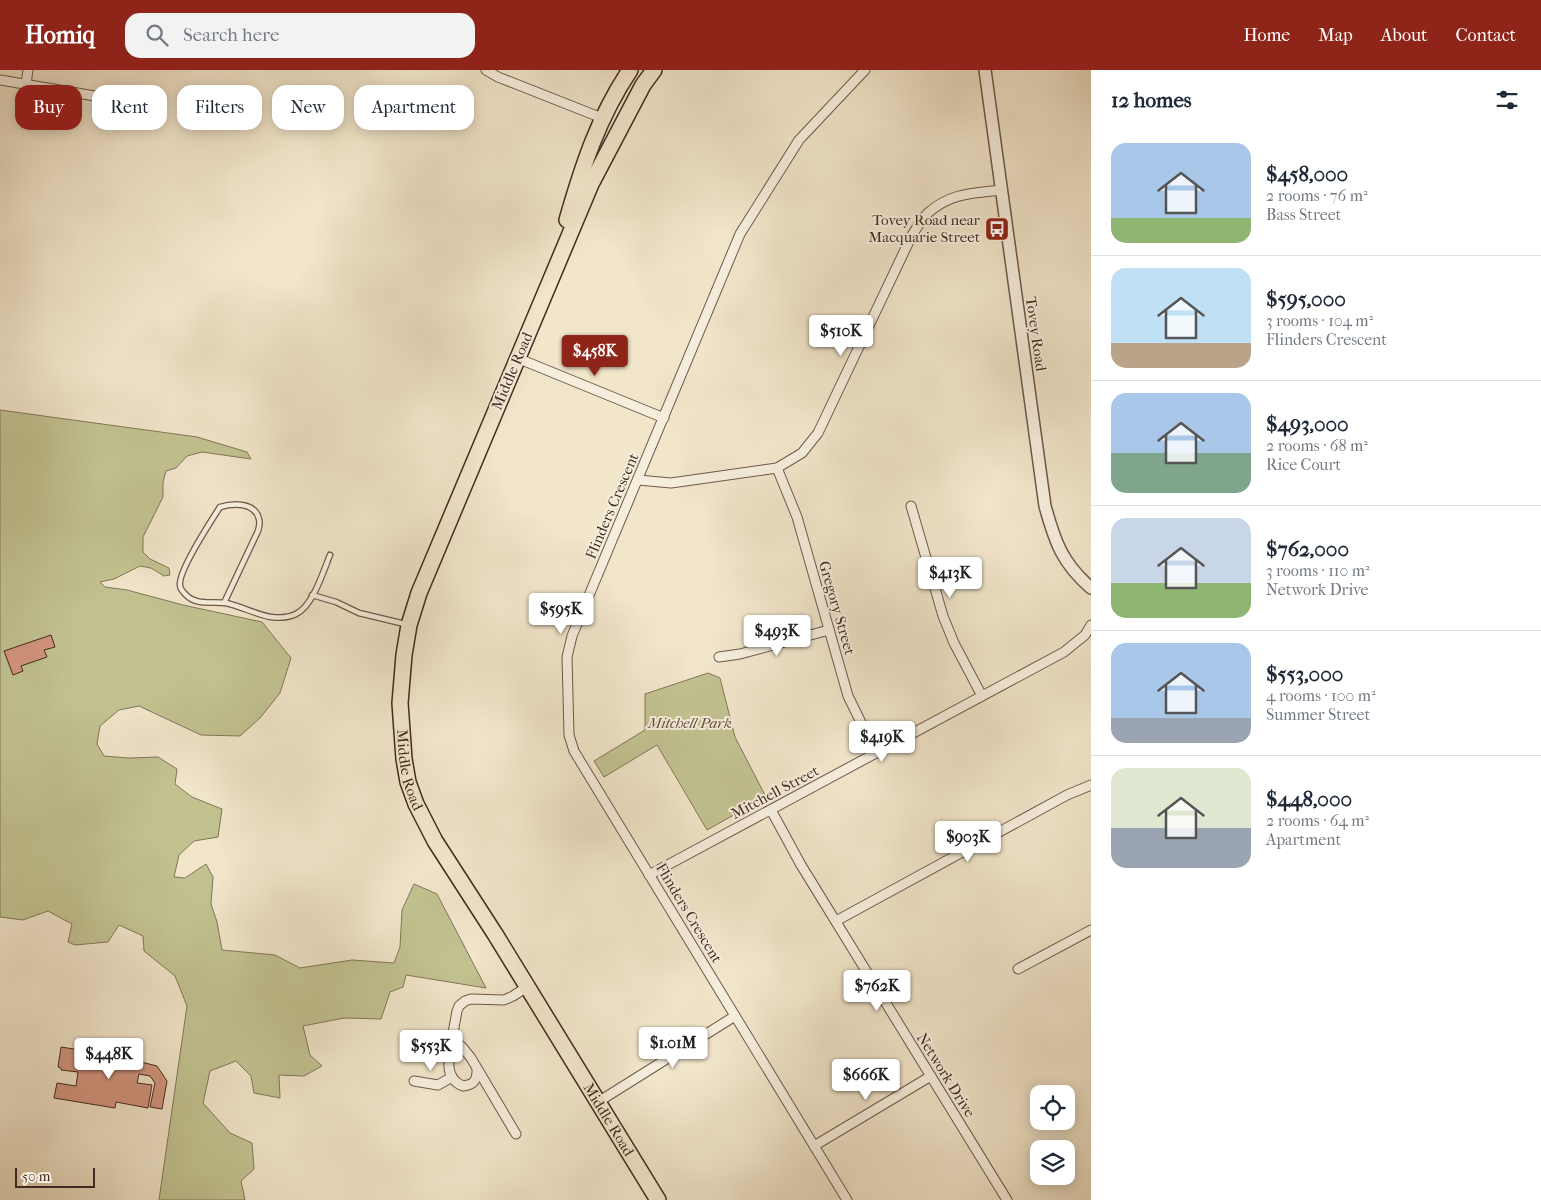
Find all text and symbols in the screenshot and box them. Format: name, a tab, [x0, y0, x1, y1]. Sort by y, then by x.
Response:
search box	[125, 13, 475, 58]
text: Homiq	[25, 21, 95, 49]
icon: search	[143, 21, 171, 49]
text: Search here	[183, 24, 279, 46]
text: Home	[1243, 25, 1290, 46]
text: Map	[1318, 25, 1353, 46]
text: About	[1381, 25, 1427, 46]
text: Contact	[1455, 25, 1516, 46]
chip: Buy	[15, 85, 82, 130]
chip: Rent	[92, 85, 167, 130]
chip: Filters	[177, 85, 262, 130]
chip: New	[272, 85, 344, 130]
chip: Apartment	[354, 85, 474, 130]
icon: filters	[1493, 86, 1521, 114]
text: 12 homes	[1111, 88, 1192, 112]
text: $458,000	[1266, 162, 1348, 186]
icon: home	[1151, 163, 1211, 223]
text: 2 rooms · 76 m²	[1266, 186, 1367, 205]
text: Bass Street	[1266, 205, 1341, 224]
place label: Tovey Road near Macquarie Street	[869, 211, 981, 246]
bus stop icon: Tovey Road near Macquarie Street	[984, 216, 1010, 242]
text: $595,000	[1266, 287, 1346, 311]
icon: home	[1151, 288, 1211, 348]
street label: Tovey Road	[1022, 296, 1050, 373]
text: 3 rooms · 104 m²	[1266, 311, 1373, 330]
pin: $510K	[806, 314, 876, 357]
text: $510K	[820, 321, 862, 340]
street label: Middle Road	[488, 329, 537, 412]
text: Flinders Crescent	[1266, 330, 1387, 349]
pin: $458K	[560, 334, 630, 377]
text: $458K	[573, 341, 617, 360]
text: $493,000	[1266, 412, 1349, 436]
icon: home	[1151, 413, 1211, 473]
text: 2 rooms · 68 m²	[1266, 436, 1368, 455]
street label: Flinders Crescent	[582, 450, 643, 562]
text: Rice Court	[1266, 455, 1341, 474]
text: $762,000	[1266, 537, 1349, 561]
icon: home	[1151, 538, 1211, 598]
pin: $413K	[915, 556, 985, 599]
street label: Gregory Street	[815, 559, 859, 658]
text: 3 rooms · 110 m²	[1266, 561, 1370, 580]
text: $413K	[929, 563, 971, 582]
text: Network Drive	[1266, 580, 1368, 599]
pin: $595K	[526, 592, 596, 635]
text: $595K	[540, 599, 582, 618]
pin: $493K	[742, 614, 812, 657]
text: $493K	[755, 621, 799, 640]
text: $553,000	[1266, 662, 1343, 686]
icon: home	[1151, 663, 1211, 723]
text: 4 rooms · 100 m²	[1266, 686, 1376, 705]
text: Summer Street	[1266, 705, 1370, 724]
park label: Mitchell Park	[647, 714, 732, 732]
pin: $419K	[847, 720, 917, 763]
text: $419K	[860, 727, 904, 746]
street label: Middle Road	[393, 729, 427, 814]
street label: Mitchell Street	[728, 761, 823, 823]
text: $448,000	[1266, 787, 1352, 811]
icon: home	[1151, 788, 1211, 848]
text: 2 rooms · 64 m²	[1266, 811, 1369, 830]
pin: $903K	[933, 820, 1003, 863]
text: $903K	[946, 827, 990, 846]
text: Apartment	[1266, 830, 1341, 849]
street label: Flinders Crescent	[652, 860, 726, 967]
pin: $762K	[842, 970, 912, 1012]
text: $762K	[854, 976, 900, 995]
pin: $1.01M	[632, 1026, 714, 1069]
street label: Network Drive	[913, 1029, 979, 1121]
pin: $553K	[396, 1030, 466, 1072]
text: $1.01M	[650, 1033, 696, 1052]
text: $553K	[411, 1036, 451, 1055]
pin: $448K	[74, 1038, 144, 1080]
text: $448K	[85, 1044, 133, 1063]
pin: $666K	[831, 1058, 901, 1101]
text: $666K	[843, 1065, 889, 1084]
street label: Middle Road	[579, 1080, 638, 1160]
map controls	[1030, 1085, 1075, 1185]
button: locate	[1030, 1085, 1075, 1130]
button: layers	[1030, 1140, 1075, 1185]
scale bar	[15, 1165, 95, 1188]
text: 50 m	[22, 1168, 50, 1185]

